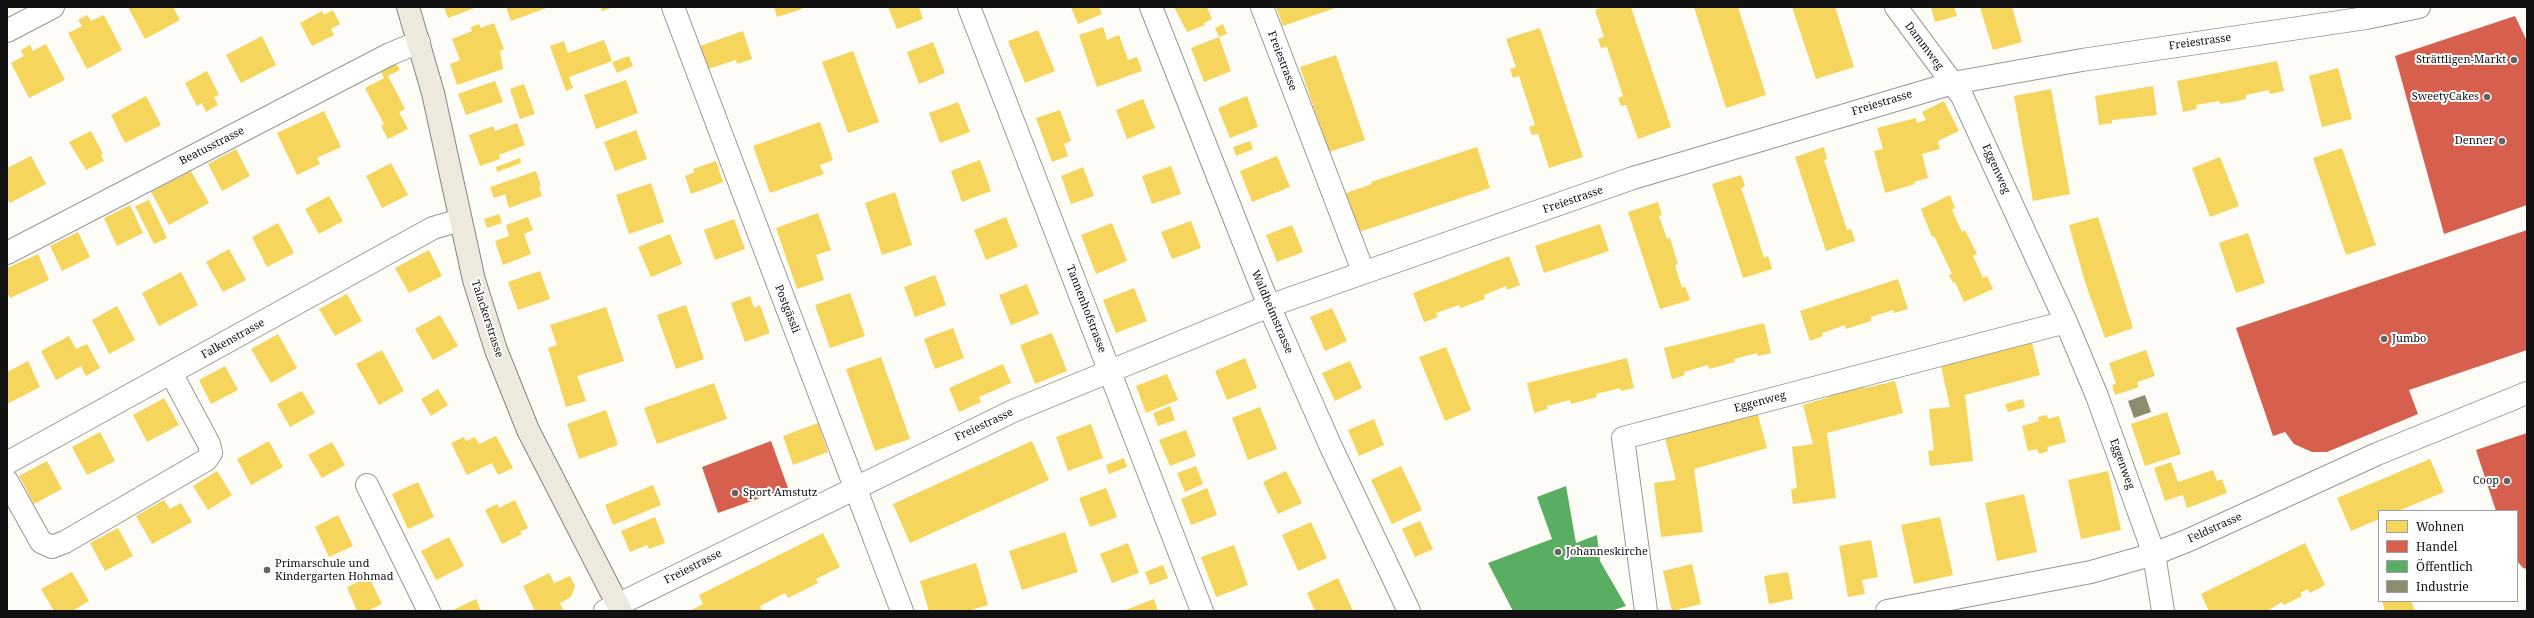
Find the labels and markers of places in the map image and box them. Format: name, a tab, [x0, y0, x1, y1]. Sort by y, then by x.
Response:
place label: Strättligen-Markt	[2416, 53, 2506, 67]
marker: Strättligen-Markt	[2509, 55, 2519, 65]
place label: SweetyCakes	[2412, 90, 2479, 104]
marker: SweetyCakes	[2482, 92, 2492, 102]
place label: Denner	[2455, 134, 2494, 148]
marker: Denner	[2497, 136, 2507, 146]
place label: Jumbo	[2392, 332, 2426, 346]
marker: Jumbo	[2379, 334, 2389, 344]
place label: Coop	[2473, 474, 2499, 488]
marker: Coop	[2502, 476, 2512, 486]
place label: Sport Amstutz	[743, 486, 817, 500]
marker: Sport Amstutz	[730, 488, 740, 498]
place label: Johanneskirche	[1566, 545, 1648, 559]
marker: Johanneskirche	[1553, 547, 1563, 557]
place label: Primarschule und Kindergarten Hohmad	[275, 557, 394, 583]
marker: Primarschule und Kindergarten Hohmad	[262, 565, 272, 575]

